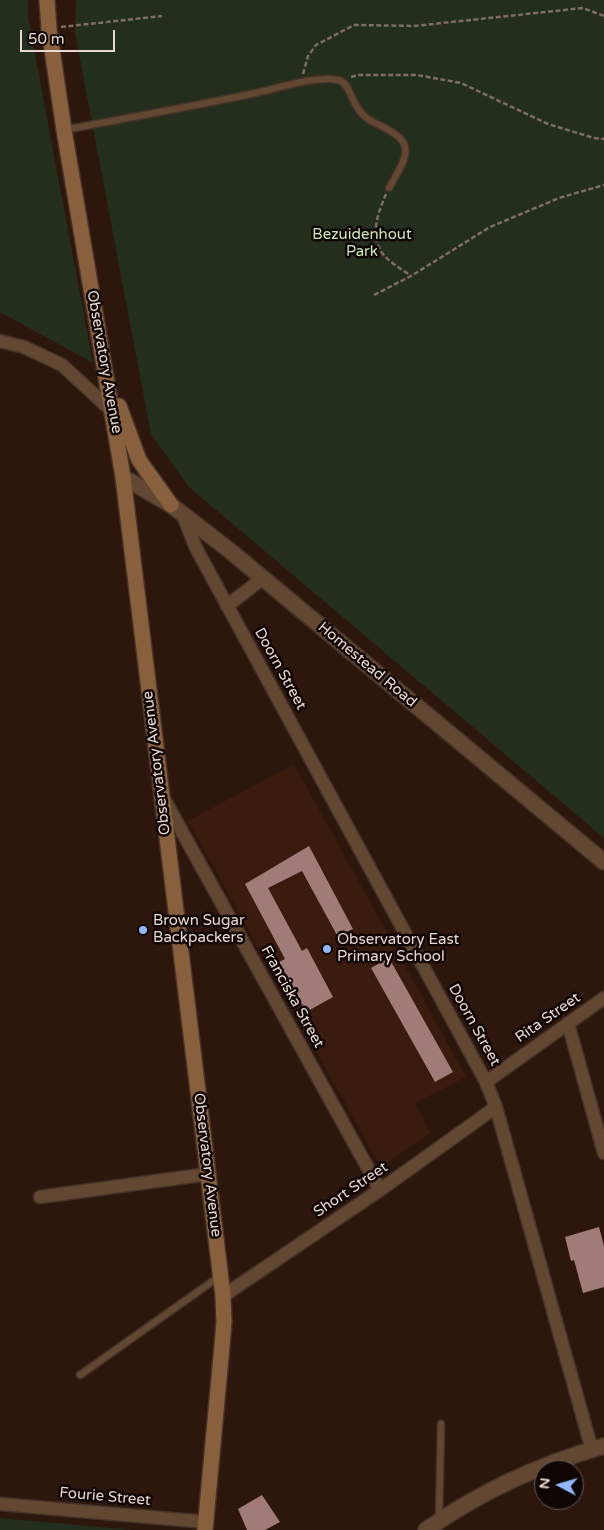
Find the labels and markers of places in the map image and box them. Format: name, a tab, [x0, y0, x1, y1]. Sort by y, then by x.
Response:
place label: Brown Sugar Backpackers	[153, 912, 245, 947]
marker: Brown Sugar Backpackers	[137, 924, 149, 936]
place label: Observatory East Primary School	[337, 931, 459, 966]
marker: Observatory East Primary School	[321, 943, 333, 955]

